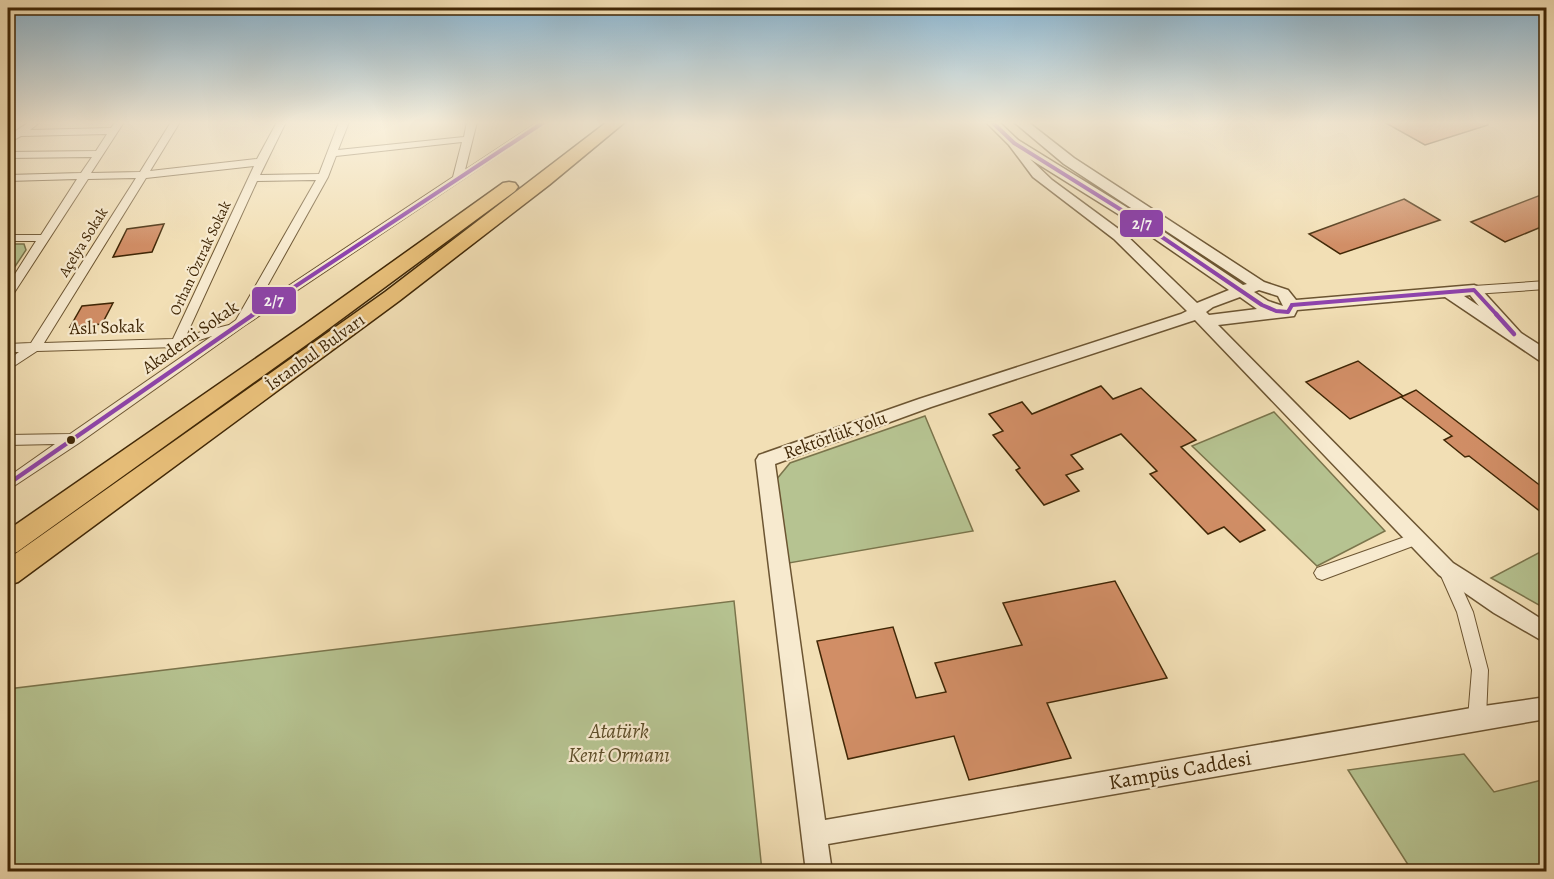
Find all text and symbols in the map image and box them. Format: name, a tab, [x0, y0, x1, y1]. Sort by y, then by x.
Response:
street label: Orhan Öztrak Sokak	[165, 197, 236, 319]
street label: Açelya Sokak	[53, 203, 112, 281]
line badge: 2/7	[1119, 209, 1164, 238]
text: 2/7	[1132, 213, 1152, 235]
line badge: 2/7	[251, 286, 297, 315]
text: 2/7	[264, 290, 284, 312]
street label: Akademi Sokak	[136, 295, 243, 380]
street label: İstanbul Bulvarı	[260, 308, 370, 396]
street label: Aslı Sokak	[68, 314, 145, 340]
street label: Rektörlük Yolu	[780, 405, 890, 465]
unlabelled marker	[65, 434, 77, 446]
park label: Atatürk Kent Ormanı	[568, 717, 670, 769]
street label: Kampüs Caddesi	[1106, 744, 1254, 796]

